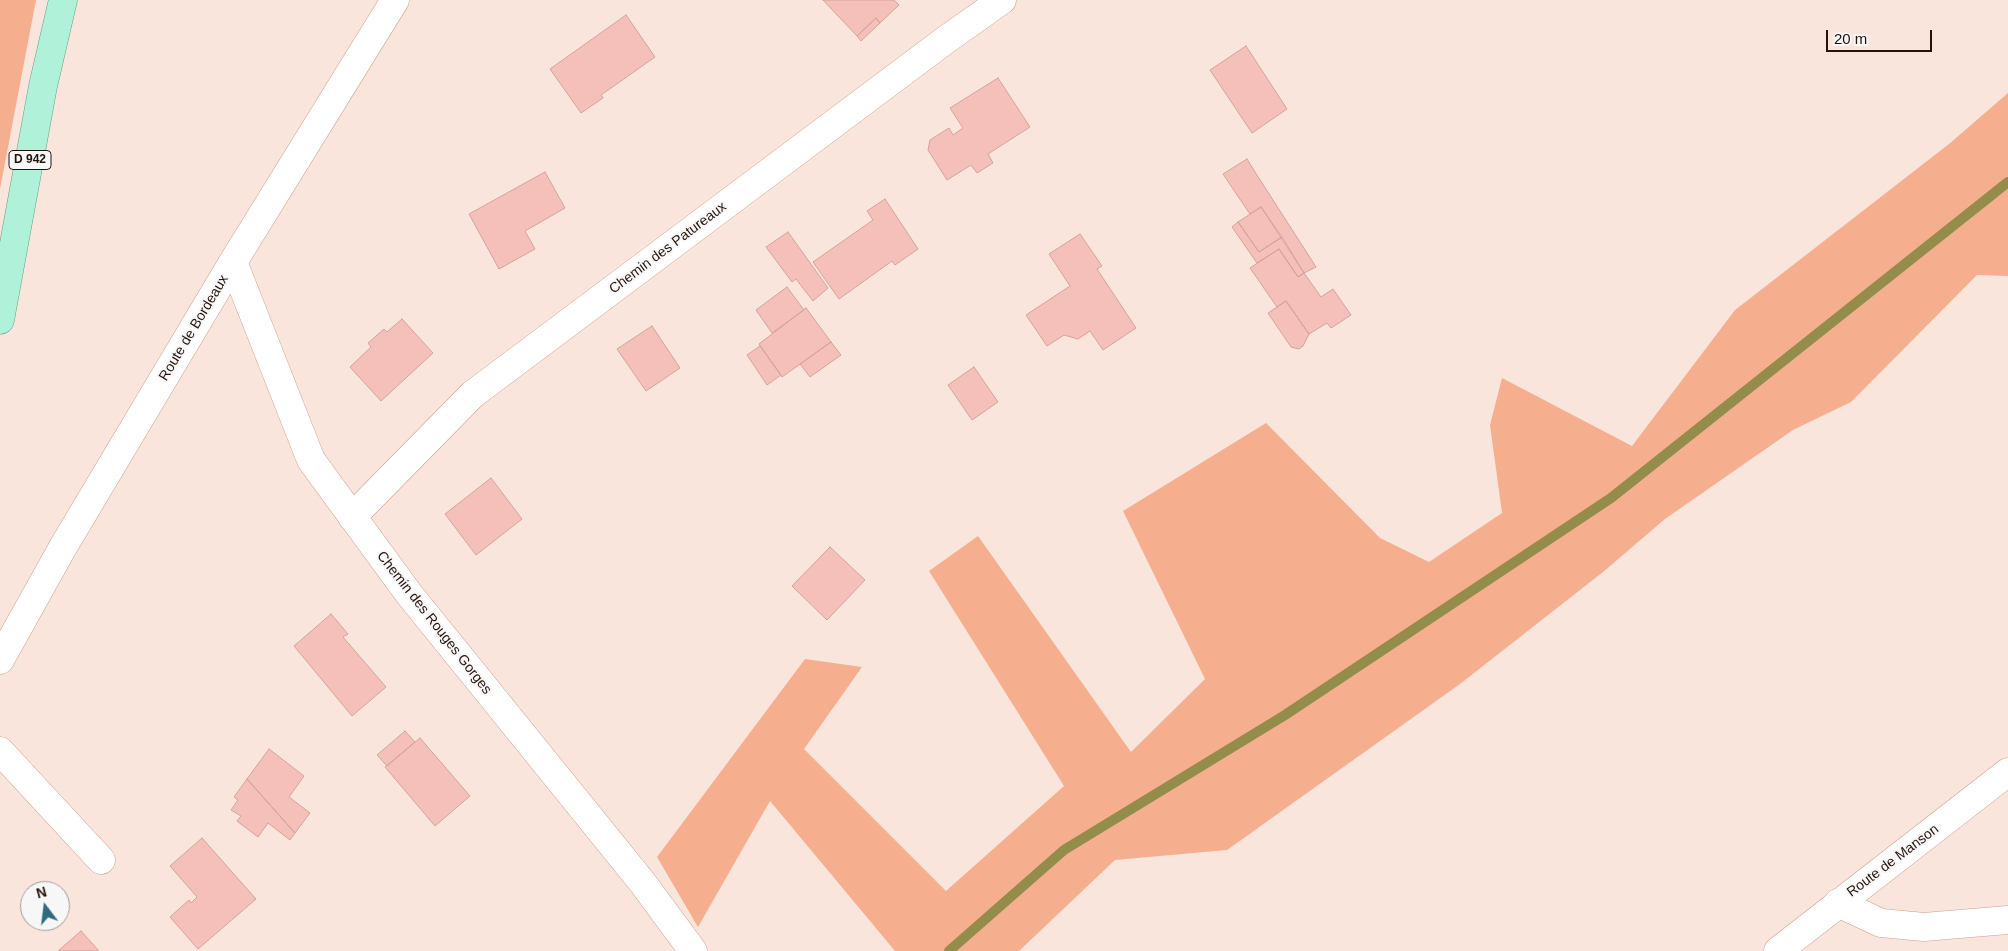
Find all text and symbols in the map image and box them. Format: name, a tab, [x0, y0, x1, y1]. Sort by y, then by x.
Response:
scale bar	[1828, 20, 1934, 52]
text: 20 m	[1834, 30, 1867, 47]
road number: D 942	[9, 150, 51, 170]
street label: Chemin des Patureaux	[606, 198, 730, 298]
street label: Route de Bordeaux	[156, 272, 232, 384]
street label: Chemin des Rouges Gorges	[373, 548, 495, 698]
street label: Route de Manson	[1844, 821, 1942, 901]
north arrow	[20, 881, 70, 931]
text: N	[34, 883, 48, 902]

